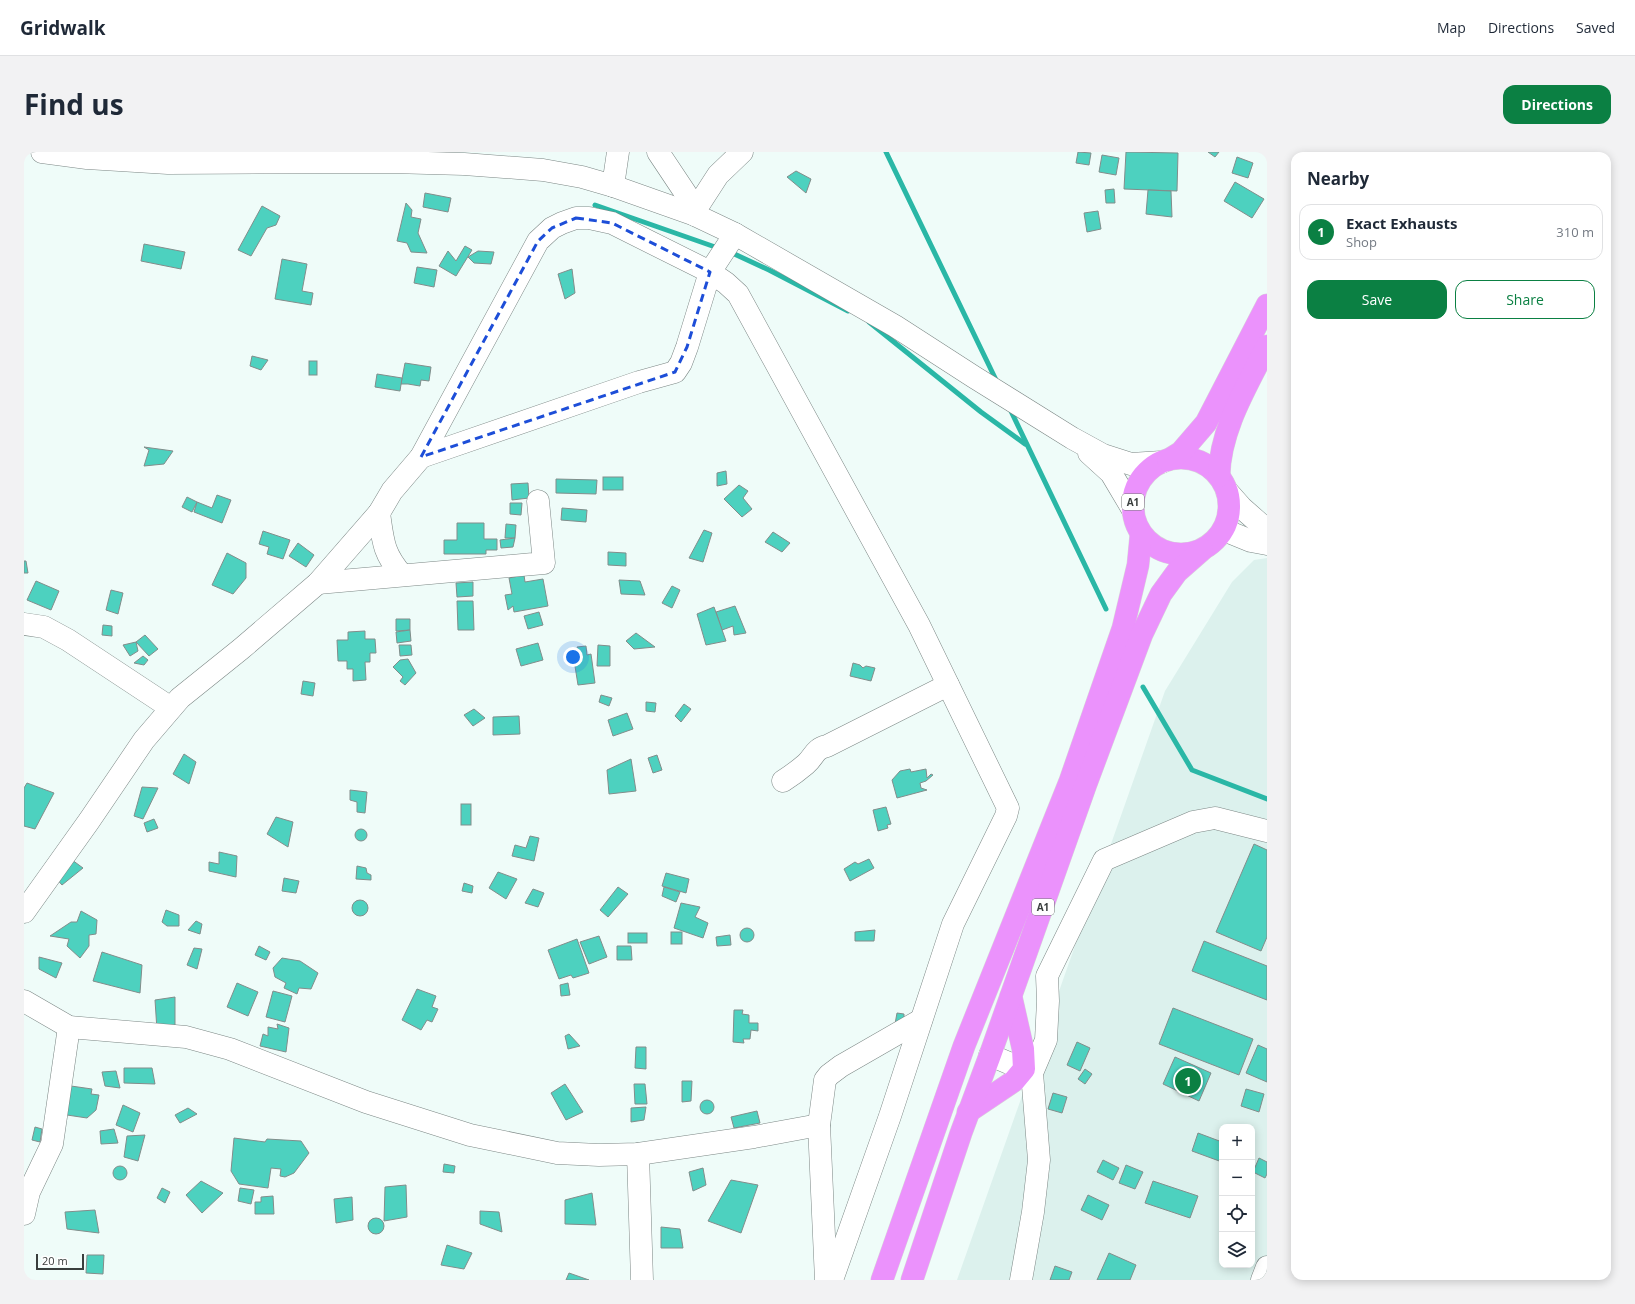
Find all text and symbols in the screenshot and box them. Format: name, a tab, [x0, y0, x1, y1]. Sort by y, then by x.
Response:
text: Gridwalk	[20, 15, 106, 41]
text: Map	[1437, 18, 1466, 37]
text: Directions	[1488, 18, 1554, 37]
text: Saved	[1576, 18, 1615, 37]
text: Find us	[24, 85, 124, 123]
button: Directions	[1503, 85, 1611, 124]
text: Nearby	[1307, 167, 1369, 190]
text: Exact Exhausts	[1346, 213, 1458, 233]
text: 1	[1317, 223, 1325, 241]
text: 310 m	[1556, 223, 1594, 241]
text: Shop	[1346, 233, 1377, 251]
button: Save	[1307, 280, 1447, 319]
button: Share	[1455, 280, 1595, 319]
road number: A1	[1122, 494, 1144, 510]
your location	[563, 647, 583, 667]
road number: A1	[1032, 899, 1054, 915]
pin: 1	[1175, 1066, 1201, 1096]
map controls	[1219, 1124, 1255, 1268]
button: +	[1219, 1124, 1255, 1160]
button: −	[1219, 1160, 1255, 1196]
button: locate	[1219, 1196, 1255, 1232]
button: layers	[1219, 1232, 1255, 1268]
scale bar	[36, 1252, 84, 1271]
text: 20 m	[42, 1253, 68, 1268]

